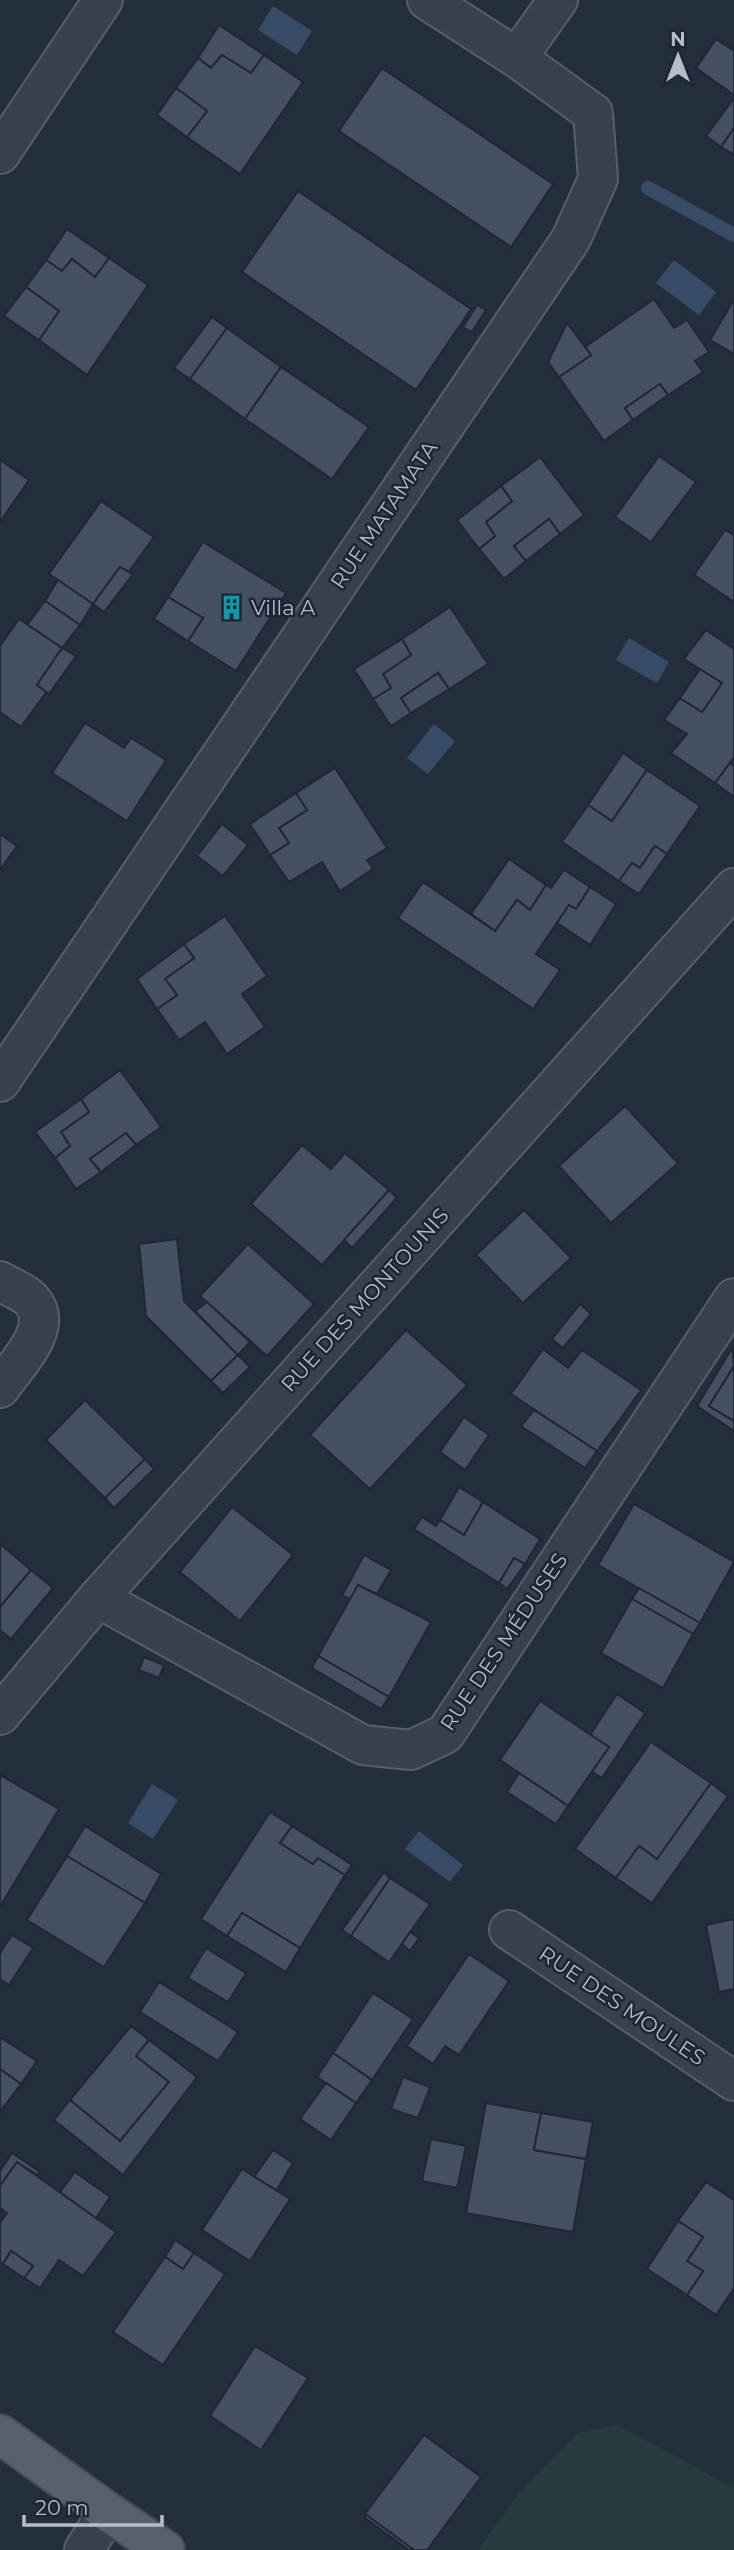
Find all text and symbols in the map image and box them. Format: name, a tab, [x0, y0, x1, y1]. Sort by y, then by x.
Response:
north arrow	[643, 21, 713, 91]
text: N	[670, 28, 686, 51]
street label: RUE MATAMATA	[325, 435, 443, 593]
building icon: Villa A	[217, 594, 245, 622]
place label: Villa A	[251, 595, 316, 620]
street label: RUE DES MONTOUNIS	[276, 1203, 454, 1397]
street label: RUE DES MÉDUSES	[435, 1548, 572, 1735]
street label: RUE DES MOULES	[535, 1941, 710, 2070]
scale bar	[24, 2484, 163, 2528]
text: 20 m	[35, 2495, 89, 2520]

